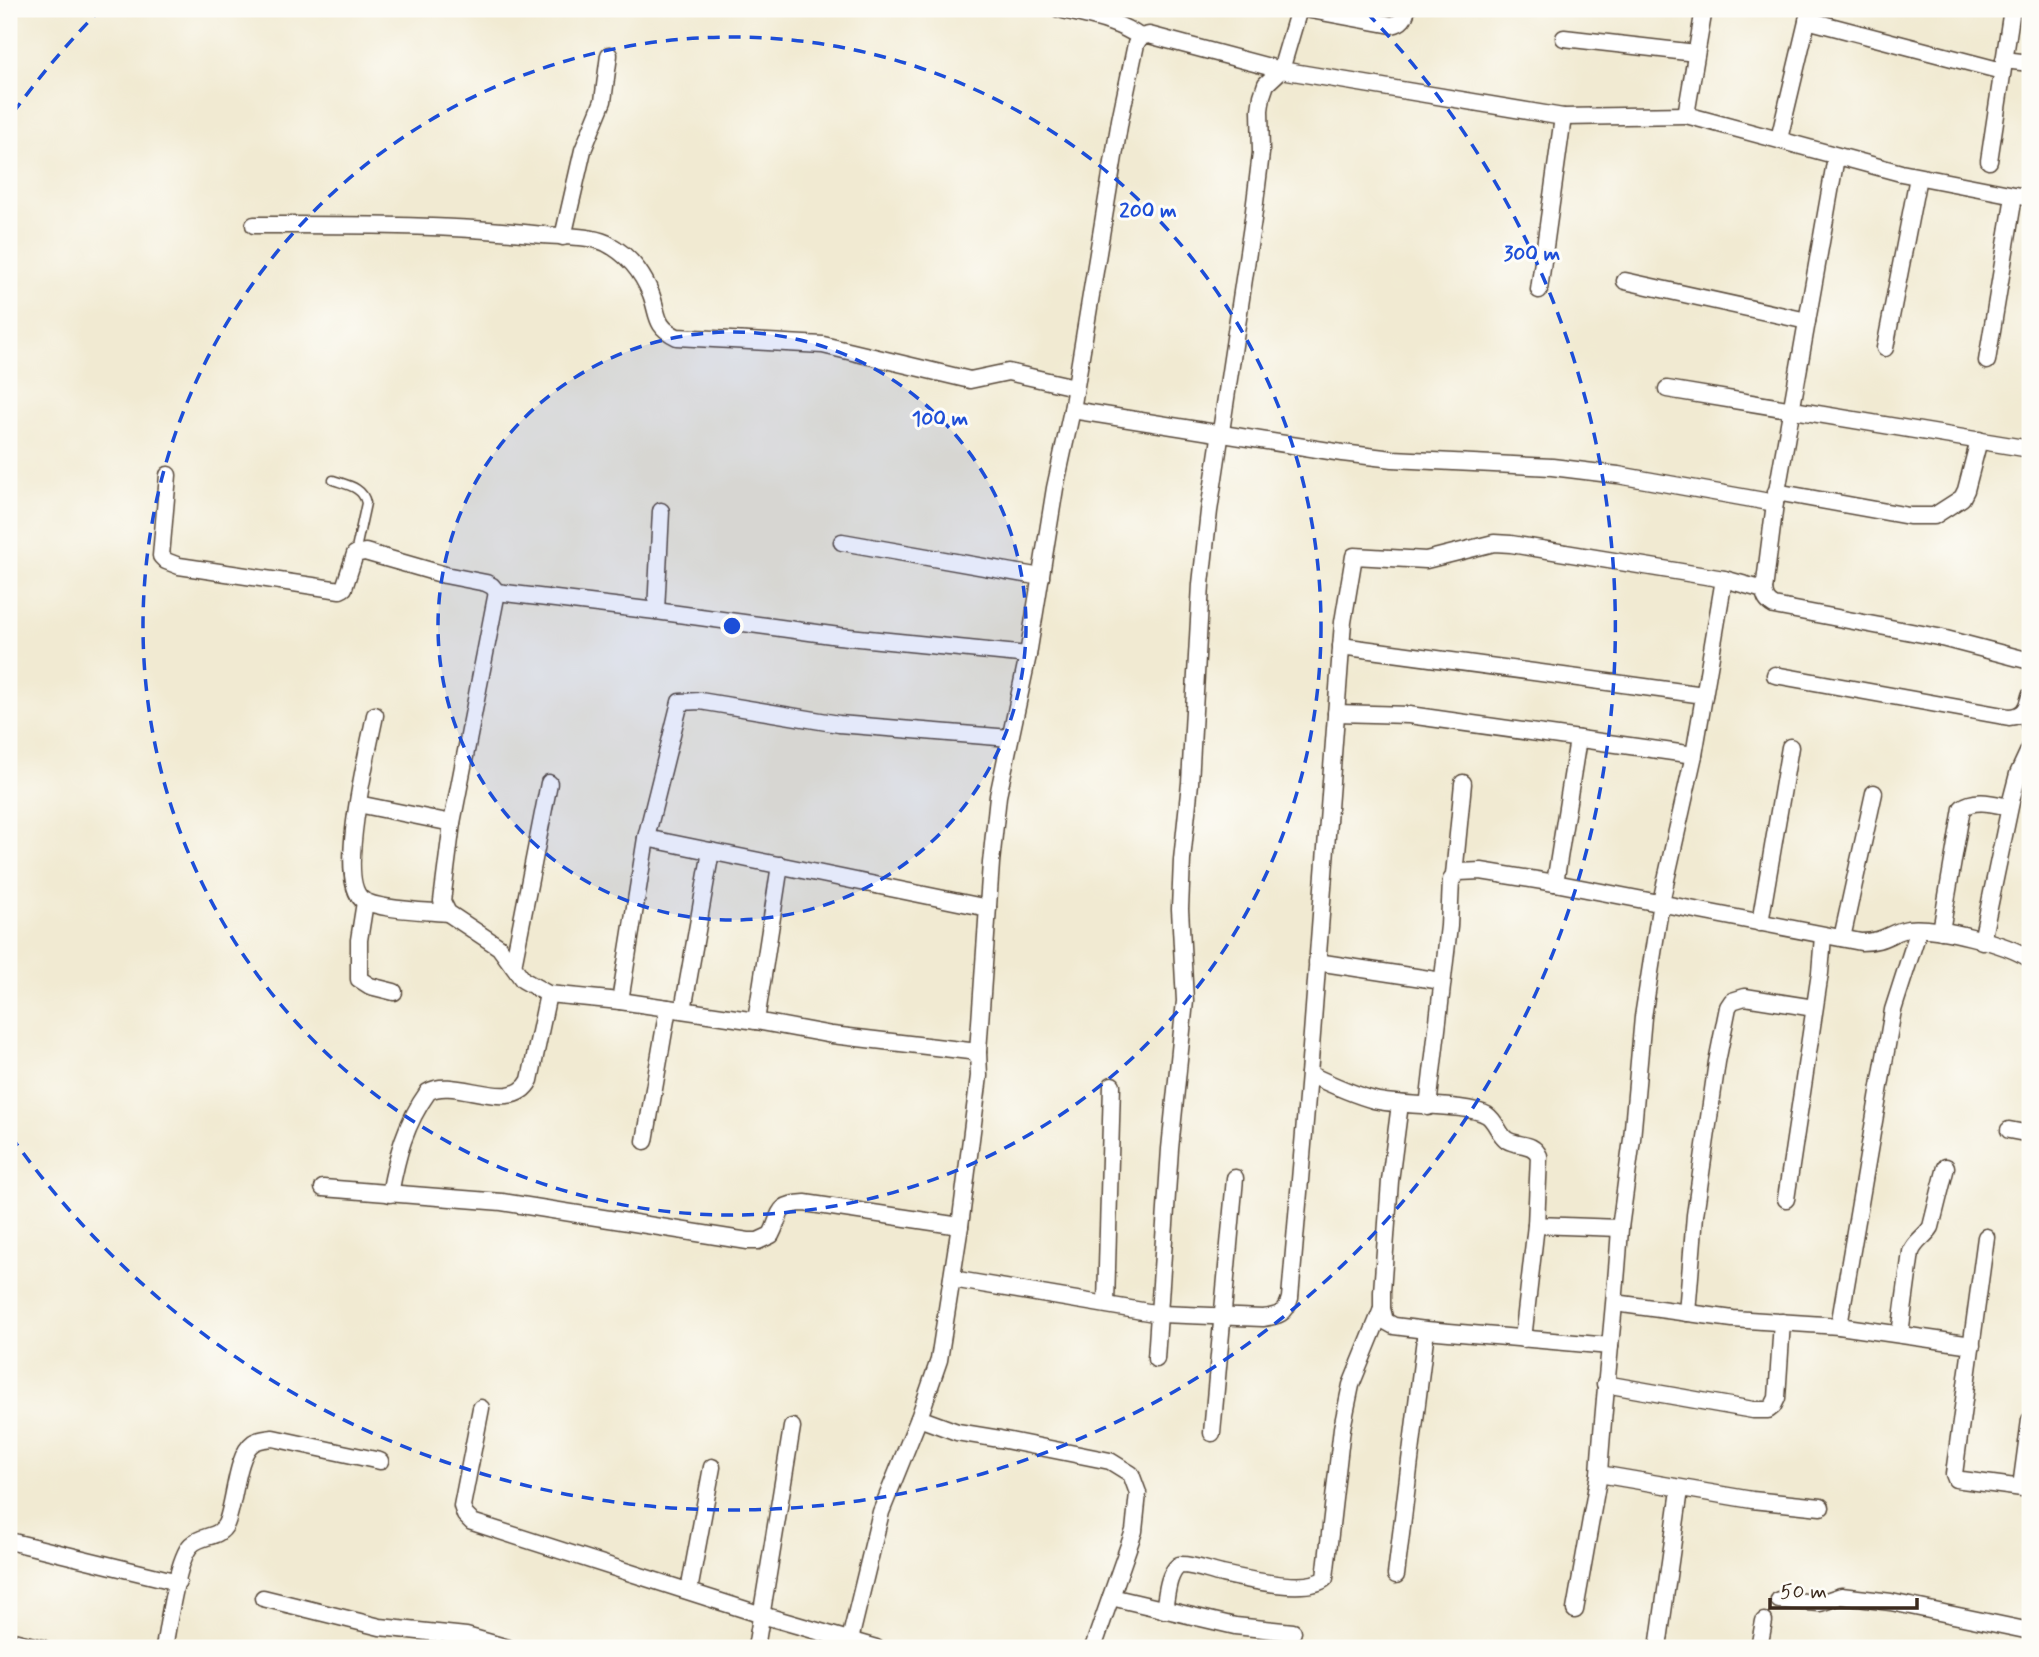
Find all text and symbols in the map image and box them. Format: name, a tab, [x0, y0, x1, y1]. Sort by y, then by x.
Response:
text: 200 m	[1119, 197, 1177, 225]
text: 300 m	[1504, 240, 1561, 268]
text: 100 m	[912, 405, 968, 433]
centre of rings	[720, 614, 744, 638]
scale bar	[1770, 1566, 1916, 1610]
text: 50 m	[1780, 1578, 1827, 1606]

